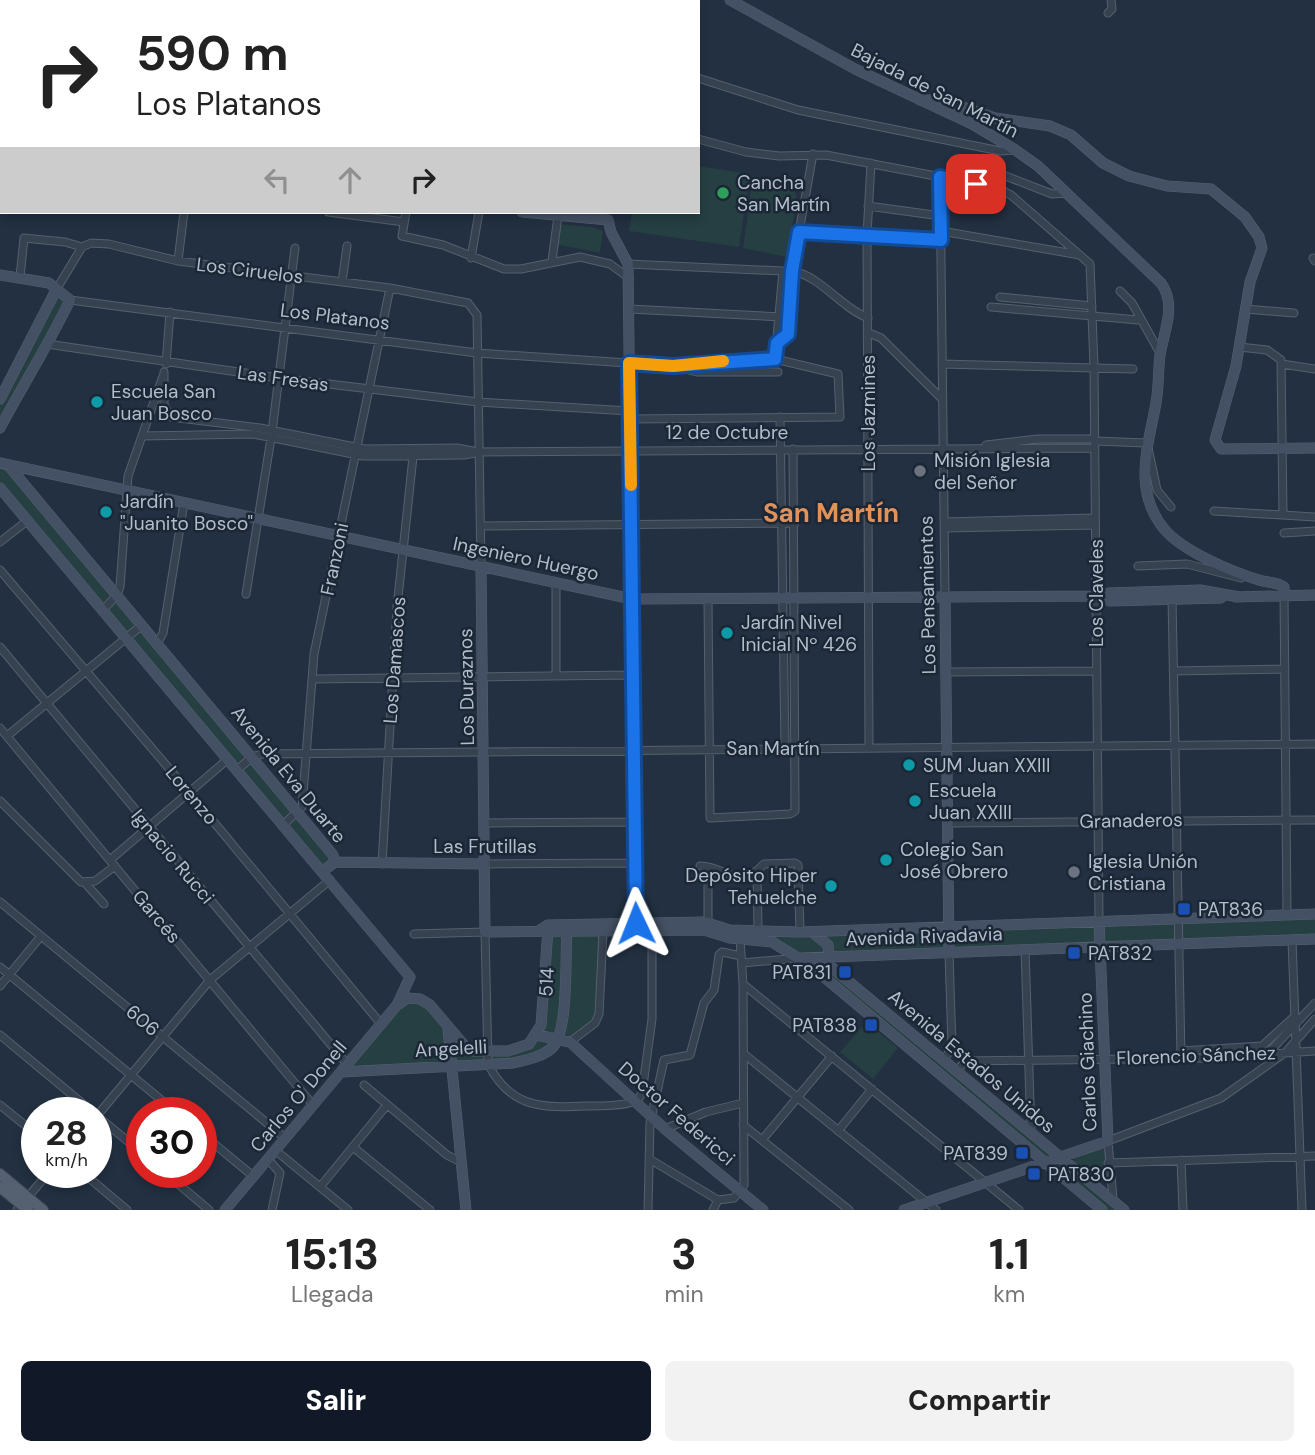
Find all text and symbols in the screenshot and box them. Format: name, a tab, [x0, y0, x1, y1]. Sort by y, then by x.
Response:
text: 590 m	[136, 21, 289, 85]
icon: right	[21, 28, 112, 119]
street label: Bajada de San Martín	[847, 37, 1023, 144]
text: Los Platanos	[136, 83, 322, 125]
pin	[946, 154, 1006, 214]
icon: left	[258, 161, 296, 199]
icon: ahead	[331, 161, 369, 199]
icon: right	[404, 161, 442, 199]
icon: arrive	[957, 165, 995, 203]
place label: Cancha San Martín	[737, 170, 830, 217]
marker: Cancha San Martín	[715, 185, 731, 201]
street label: Los Ciruelos	[195, 252, 305, 289]
street label: Los Platanos	[279, 297, 391, 336]
street label: Los Jazmines	[856, 355, 881, 471]
street label: Las Fresas	[236, 360, 330, 397]
place label: Escuela San Juan Bosco	[111, 379, 216, 426]
marker: Escuela San Juan Bosco	[89, 394, 105, 410]
street label: 12 de Octubre	[666, 420, 788, 445]
place label: Misión Iglesia del Señor	[934, 448, 1050, 495]
marker: Misión Iglesia del Señor	[912, 463, 928, 479]
place label: Jardín "Juanito Bosco"	[120, 489, 253, 536]
district label: San Martín	[763, 496, 899, 530]
marker: Jardín "Juanito Bosco"	[98, 504, 114, 520]
street label: Los Pensamientos	[914, 515, 941, 675]
street label: Franzoni	[315, 520, 354, 598]
street label: Ingeniero Huergo	[451, 531, 601, 586]
street label: Los Claveles	[1084, 539, 1109, 647]
street label: Los Damascos	[378, 596, 411, 724]
place label: Jardín Nivel Inicial Nº 426	[741, 610, 857, 657]
marker: Jardín Nivel Inicial Nº 426	[719, 625, 735, 641]
street label: Los Duraznos	[453, 628, 480, 746]
street label: Avenida Eva Duarte	[225, 701, 352, 848]
street label: San Martín	[726, 736, 820, 761]
place label: SUM Juan XXIII	[923, 753, 1050, 778]
marker: SUM Juan XXIII	[901, 757, 917, 773]
street label: Lorenzo	[160, 761, 223, 830]
place label: Escuela Juan XXIII	[929, 778, 1012, 825]
marker: Escuela Juan XXIII	[907, 793, 923, 809]
street label: Ignacio Rucci	[126, 804, 220, 909]
street label: Granaderos	[1079, 807, 1183, 834]
street label: Las Frutillas	[433, 834, 537, 859]
place label: Colegio San José Obrero	[900, 837, 1008, 884]
place label: Iglesia Unión Cristiana	[1088, 849, 1198, 896]
marker: Colegio San José Obrero	[878, 852, 894, 868]
place label: Depósito Hiper Tehuelche	[685, 863, 817, 910]
marker: Iglesia Unión Cristiana	[1066, 864, 1082, 880]
marker: Depósito Hiper Tehuelche	[823, 878, 839, 894]
street label: Garcés	[127, 884, 186, 948]
position arrow	[599, 886, 673, 960]
place label: PAT836	[1198, 897, 1263, 922]
marker: PAT836	[1176, 901, 1192, 917]
street label: Avenida Rivadavia	[845, 921, 1003, 952]
place label: PAT832	[1088, 941, 1152, 966]
marker: PAT832	[1066, 945, 1082, 961]
place label: PAT831	[772, 960, 831, 985]
marker: PAT831	[837, 964, 853, 980]
street label: 514	[533, 967, 560, 997]
street label: Avenida Estados Unidos	[883, 984, 1060, 1139]
street label: Carlos Giachino	[1073, 992, 1102, 1132]
street label: 606	[121, 999, 165, 1042]
place label: PAT838	[792, 1013, 857, 1038]
marker: PAT838	[863, 1017, 879, 1033]
street label: Angelelli	[414, 1034, 488, 1063]
street label: Carlos O' Donell	[244, 1035, 352, 1157]
street label: Florencio Sánchez	[1116, 1040, 1276, 1071]
street label: Doctor Federicci	[613, 1056, 740, 1171]
speed limit sign: 30	[126, 1097, 217, 1188]
text: 28	[45, 1110, 88, 1156]
place label: PAT839	[943, 1141, 1008, 1166]
marker: PAT839	[1014, 1145, 1030, 1161]
text: km/h	[45, 1148, 88, 1172]
place label: PAT830	[1048, 1162, 1114, 1187]
marker: PAT830	[1026, 1166, 1042, 1182]
text: 15:13	[285, 1227, 379, 1282]
text: 3	[671, 1227, 697, 1282]
text: 1.1	[989, 1227, 1030, 1282]
text: Llegada	[291, 1279, 373, 1309]
text: min	[664, 1279, 704, 1309]
text: km	[993, 1279, 1025, 1309]
button: Salir	[21, 1361, 651, 1441]
button: Compartir	[665, 1361, 1294, 1441]

